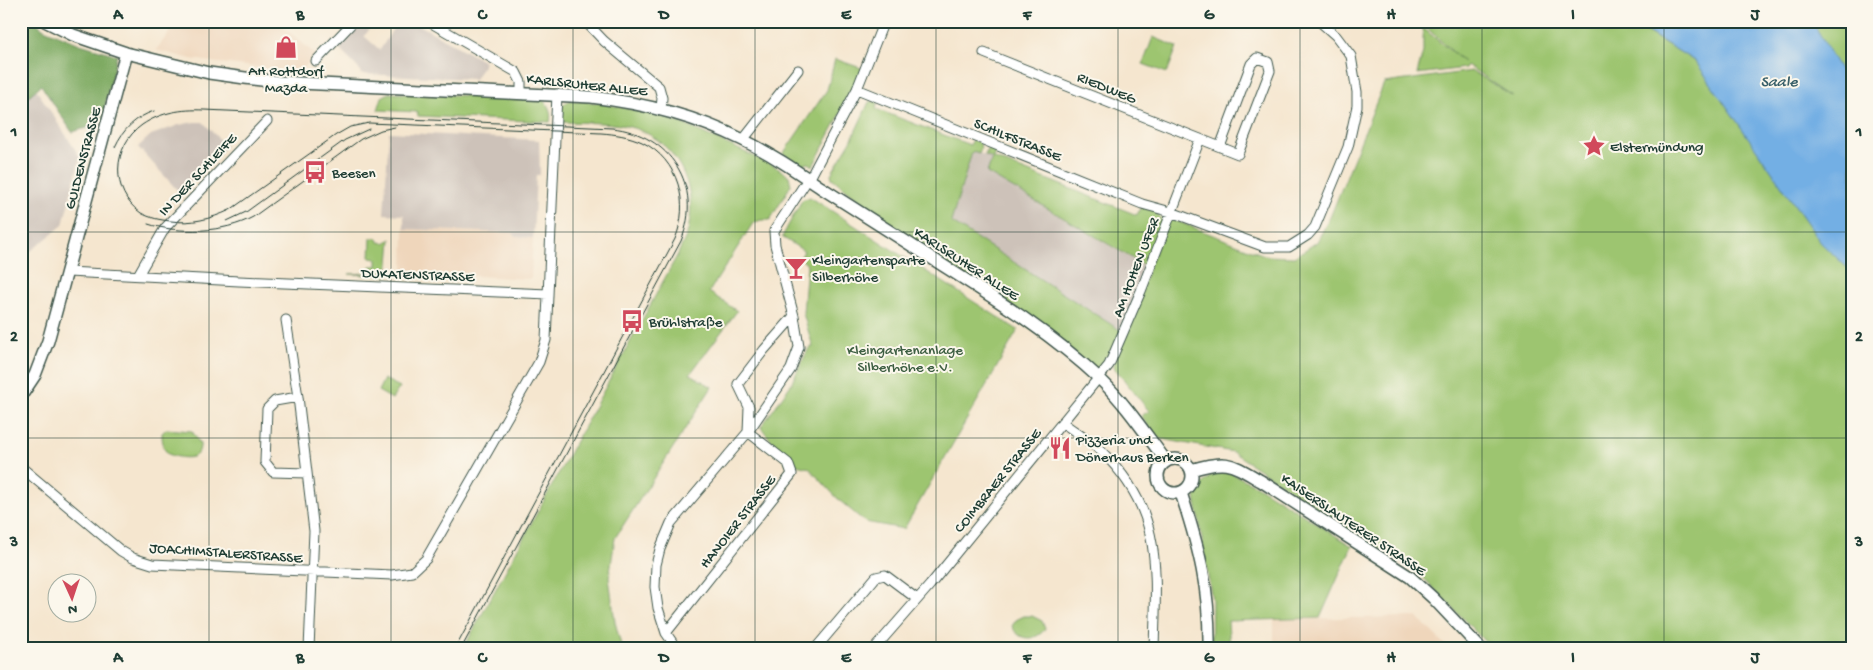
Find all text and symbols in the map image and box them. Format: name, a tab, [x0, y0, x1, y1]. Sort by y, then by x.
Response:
text: A	[112, 7, 124, 26]
text: B	[295, 7, 305, 26]
text: C	[477, 7, 488, 26]
text: D	[657, 7, 670, 26]
text: E	[841, 7, 852, 26]
text: F	[1022, 7, 1033, 26]
text: G	[1204, 7, 1215, 26]
text: H	[1386, 7, 1396, 26]
text: I	[1571, 7, 1575, 26]
text: J	[1750, 7, 1761, 26]
shop icon: AH Rottdorf Mazda	[273, 34, 299, 60]
place label: AH Rottdorf Mazda	[248, 63, 325, 98]
street label: RIEDWEG	[1074, 69, 1139, 109]
street label: KARLSRUHER ALLEE	[525, 71, 649, 101]
water label: Saale	[1761, 74, 1798, 93]
street label: GULDENSTRASSE	[62, 105, 106, 212]
street label: SCHILFSTRASSE	[971, 115, 1064, 167]
text: 1	[10, 124, 17, 143]
text: 1	[1855, 124, 1862, 143]
street label: IN DER SCHLEIFE	[156, 130, 242, 220]
place icon: Elstermündung	[1581, 133, 1607, 159]
place label: Elstermündung	[1610, 139, 1704, 157]
bus stop icon: Beesen	[302, 159, 328, 185]
place label: Beesen	[331, 165, 376, 183]
street label: AM HOHEN UFER	[1110, 214, 1165, 320]
street label: KARLSRUHER ALLEE	[910, 224, 1022, 306]
place label: Kleingartensparte Silberhöhe	[812, 252, 926, 287]
bar icon: Kleingartensparte Silberhöhe	[783, 255, 809, 281]
street label: DUKATENSTRASSE	[360, 265, 475, 287]
bus stop icon: Brühlstraße	[619, 308, 645, 334]
place label: Brühlstraße	[648, 314, 723, 332]
text: 2	[10, 329, 18, 348]
text: 2	[1855, 329, 1863, 348]
park label: Kleingartenanlage Silberhöhe e.V.	[847, 342, 963, 377]
street label: COIMBRAER STRASSE	[951, 425, 1047, 537]
place label: Pizzeria und Dönerhaus Berken	[1075, 432, 1189, 467]
restaurant icon: Pizzeria und Dönerhaus Berken	[1047, 435, 1073, 461]
street label: KAISERSLAUTERER STRASSE	[1277, 470, 1429, 581]
street label: HANOIER STRASSE	[697, 472, 781, 572]
text: 3	[9, 534, 18, 553]
text: 3	[1854, 534, 1863, 553]
street label: JOACHIMSTALERSTRASSE	[149, 540, 304, 568]
north arrow	[48, 572, 98, 622]
text: N	[68, 600, 78, 617]
text: A	[112, 650, 124, 669]
text: B	[295, 650, 305, 669]
text: C	[477, 650, 488, 669]
text: D	[657, 650, 670, 669]
text: E	[841, 650, 852, 669]
text: F	[1022, 650, 1033, 669]
text: G	[1204, 650, 1215, 669]
text: H	[1386, 650, 1396, 669]
text: I	[1571, 650, 1575, 669]
text: J	[1750, 650, 1761, 669]

